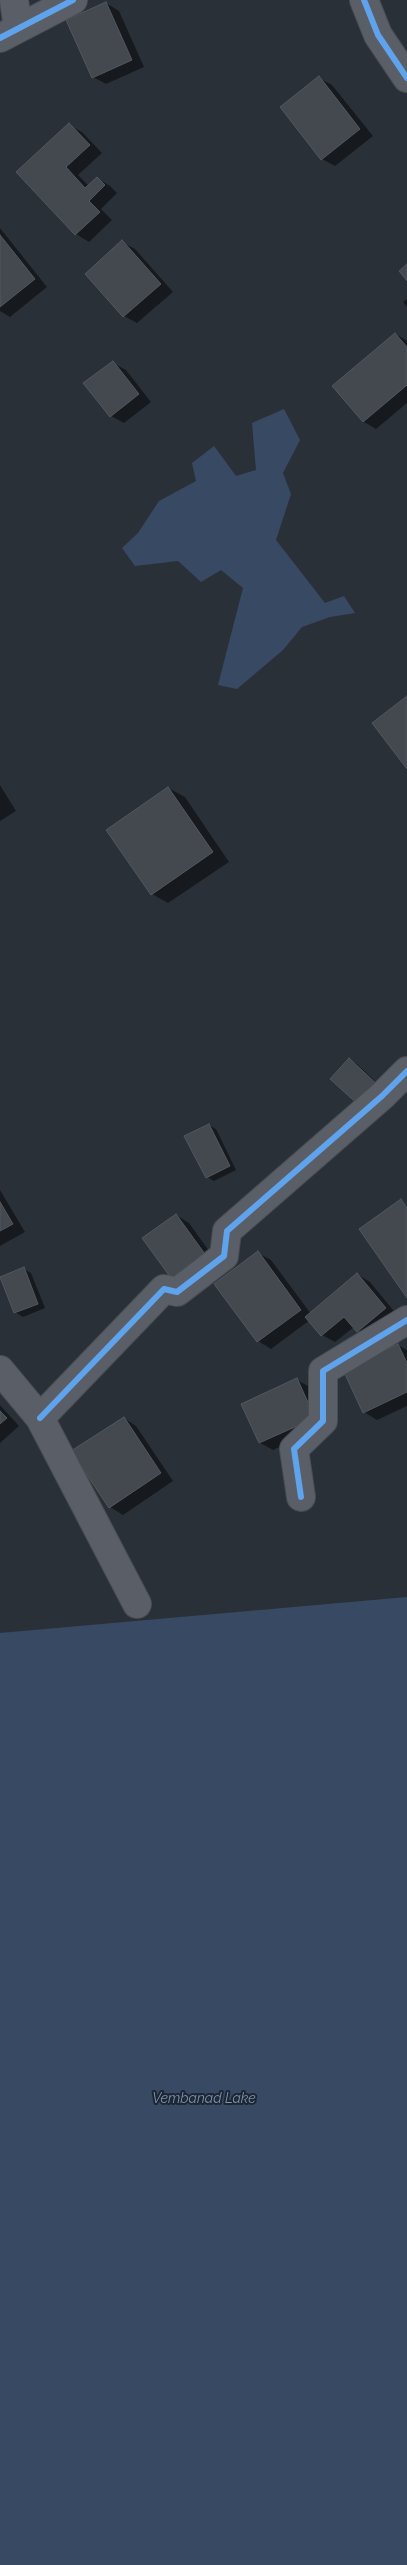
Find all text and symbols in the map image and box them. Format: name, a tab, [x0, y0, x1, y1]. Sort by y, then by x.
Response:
water label: Vembanad Lake	[152, 2091, 256, 2107]

